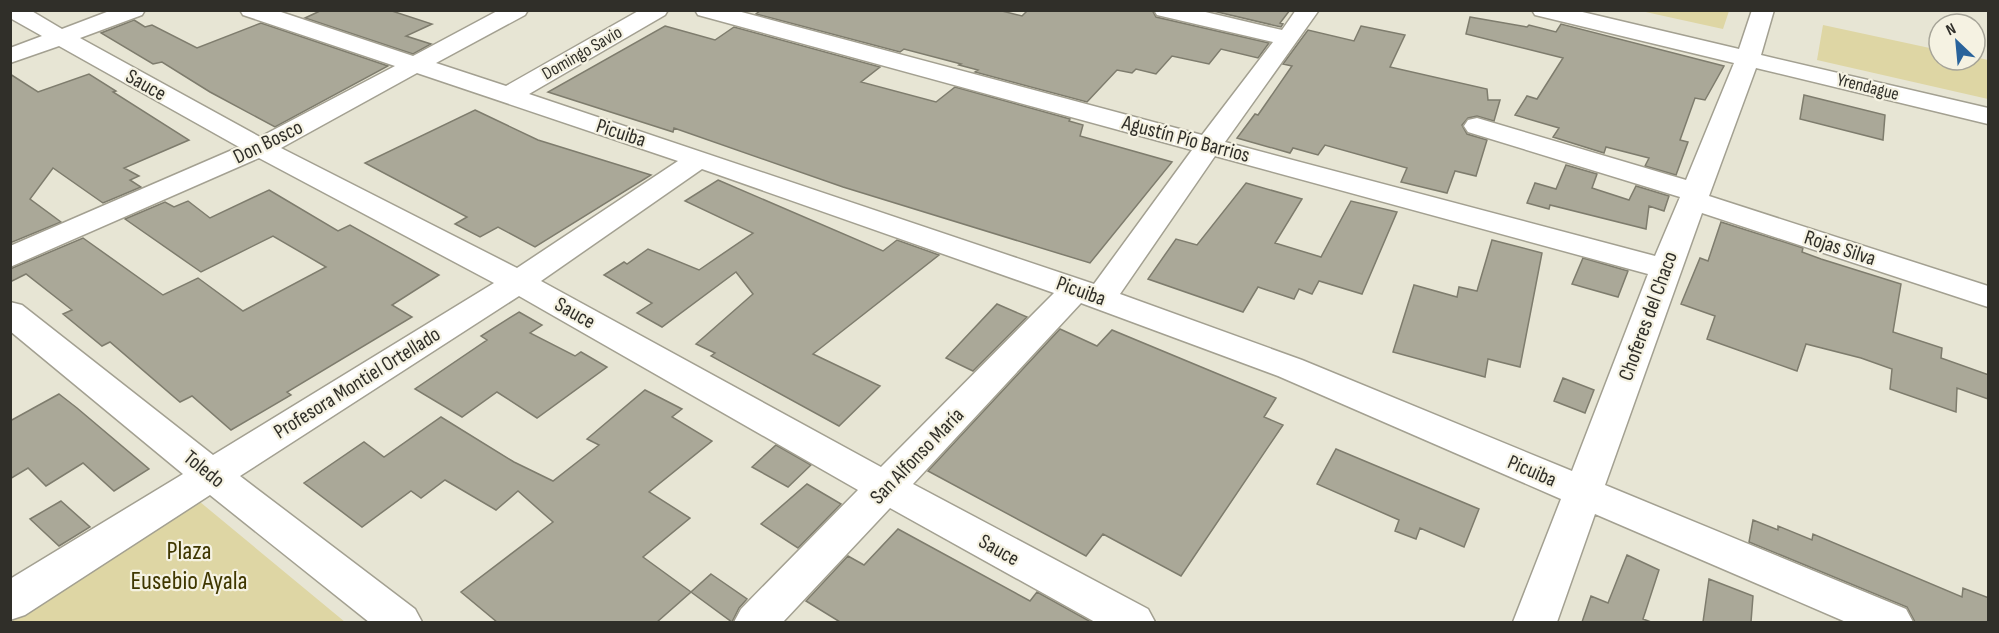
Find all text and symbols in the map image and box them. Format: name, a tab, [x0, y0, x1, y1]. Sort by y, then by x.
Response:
north arrow	[1927, 12, 1987, 72]
text: N	[1943, 19, 1959, 40]
street label: Domingo Savio	[538, 22, 626, 84]
street label: Sauce	[121, 64, 171, 106]
street label: Yrendague	[1835, 69, 1901, 105]
street label: Agustín Pío Barrios	[1118, 110, 1253, 168]
street label: Picuiba	[593, 113, 649, 153]
street label: Don Bosco	[229, 115, 307, 169]
street label: Rojas Silva	[1801, 225, 1879, 271]
street label: Choferes del Chaco	[1613, 248, 1683, 384]
street label: Picuiba	[1053, 271, 1109, 311]
street label: Sauce	[550, 292, 600, 334]
street label: Profesora Montiel Ortellado	[269, 322, 445, 444]
street label: San Alfonso María	[865, 403, 969, 509]
street label: Toledo	[178, 445, 230, 493]
street label: Picuiba	[1504, 450, 1560, 492]
street label: Sauce	[974, 529, 1024, 571]
park label: Plaza Eusebio Ayala	[130, 536, 248, 597]

